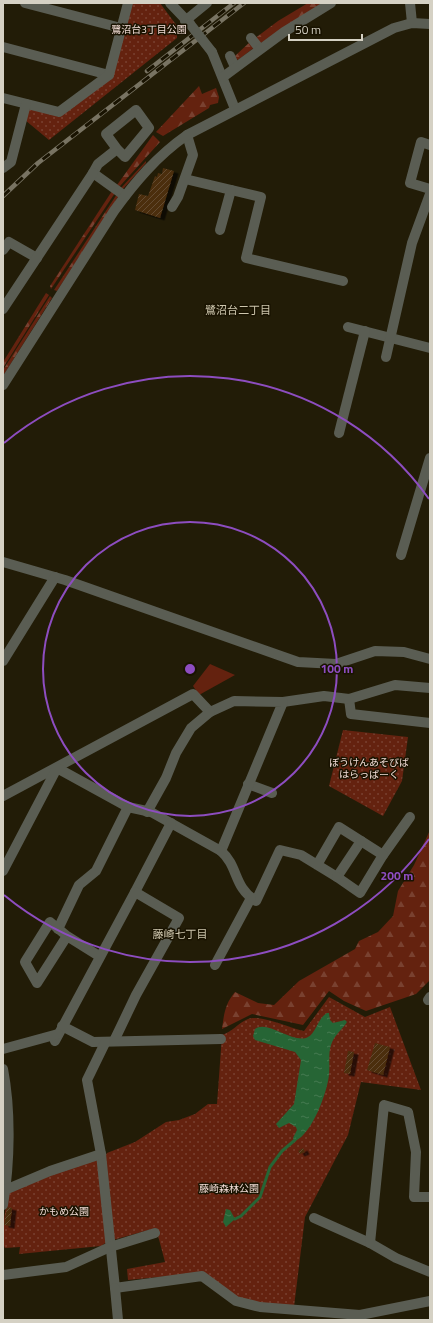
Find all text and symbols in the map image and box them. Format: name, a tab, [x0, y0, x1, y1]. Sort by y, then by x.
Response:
scale bar	[289, 16, 362, 42]
text: 50 m	[295, 20, 321, 39]
park label: 鷺沼台3丁目公園	[111, 22, 187, 37]
district label: 鷺沼台二丁目	[205, 302, 271, 318]
text: 100 m	[321, 659, 353, 678]
centre of rings	[183, 662, 197, 676]
park label: ぼうけんあそびば はらっぱーく	[329, 755, 409, 782]
text: 200 m	[381, 866, 413, 885]
district label: 藤崎七丁目	[153, 926, 208, 942]
park label: 藤崎森林公園	[199, 1181, 259, 1196]
park label: かもめ公園	[39, 1204, 89, 1219]

